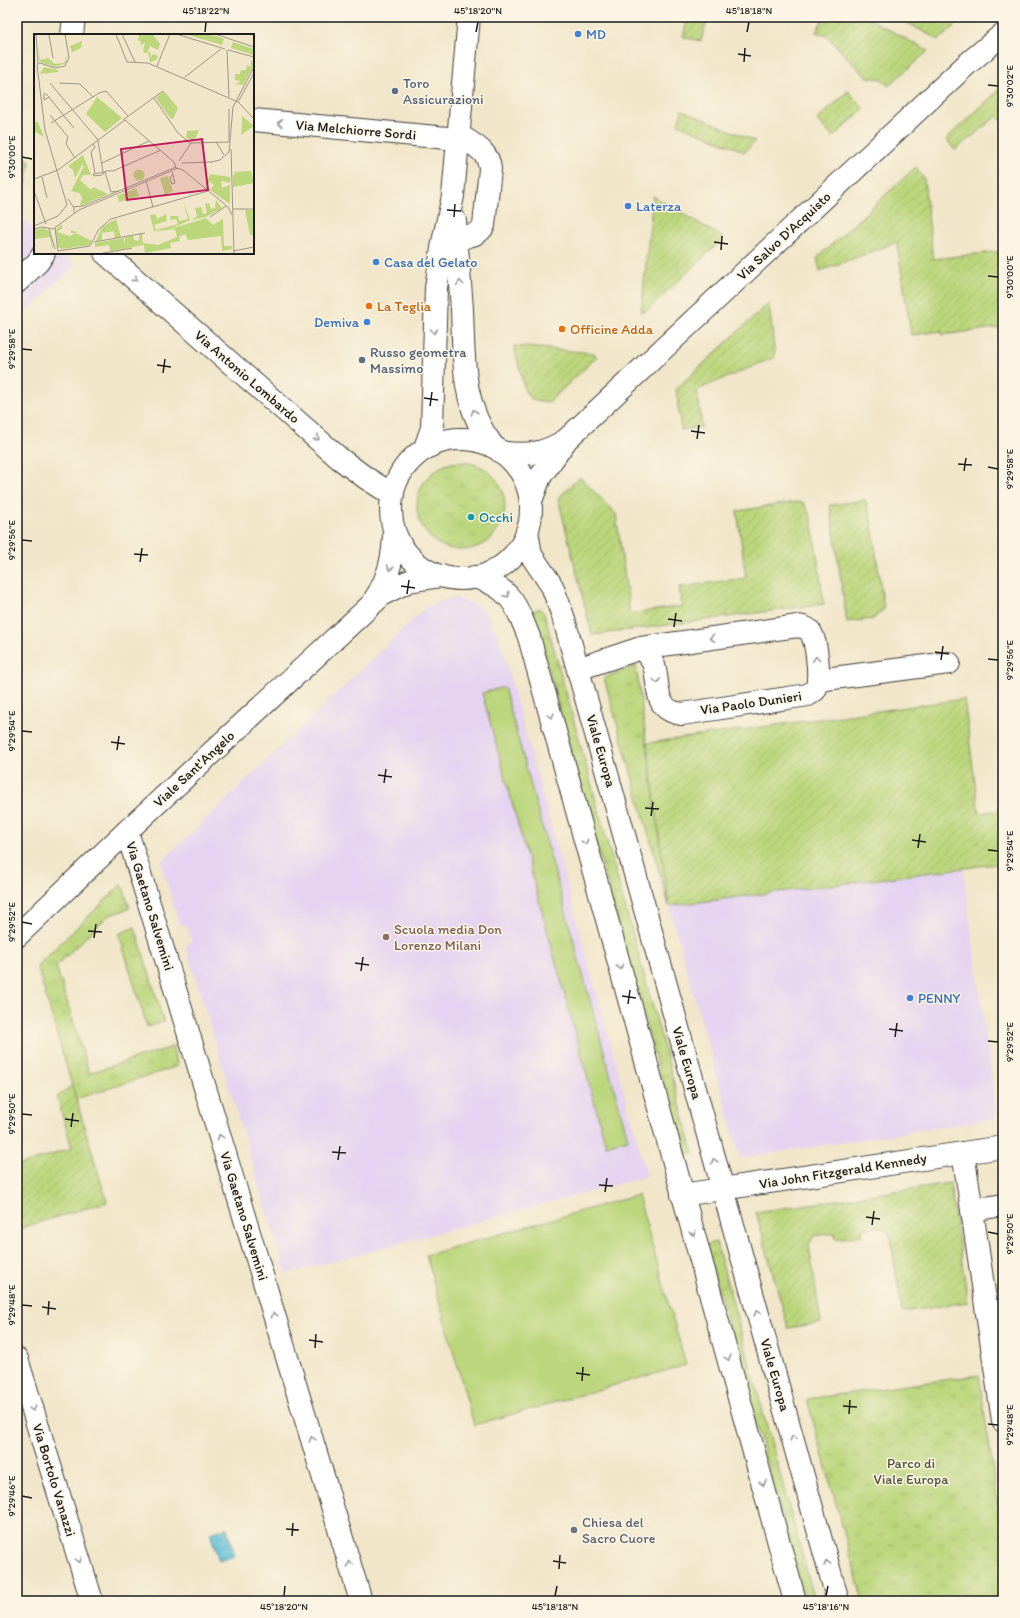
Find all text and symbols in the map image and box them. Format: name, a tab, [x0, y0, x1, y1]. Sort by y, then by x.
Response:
text: 45°18'22"N	[182, 4, 230, 17]
text: 45°18'20"N	[454, 4, 502, 17]
text: 45°18'18"N	[726, 4, 773, 17]
place label: MD	[586, 26, 606, 43]
marker: MD	[573, 29, 583, 39]
inset map	[34, 34, 254, 254]
text: 9°30'02"E	[1003, 64, 1016, 107]
place label: Toro Assicurazioni	[403, 75, 484, 108]
marker: Toro Assicurazioni	[390, 86, 400, 96]
street label: Via Melchiorre Sordi	[295, 116, 417, 144]
one-way arrow	[277, 118, 283, 127]
text: 9°30'00"E	[5, 135, 18, 179]
street label: Via Salvo D'Acquisto	[733, 188, 835, 284]
place label: Laterza	[636, 198, 682, 215]
marker: Laterza	[623, 201, 633, 211]
place label: Casa del Gelato	[384, 254, 477, 271]
text: 9°30'00"E	[1003, 255, 1016, 299]
marker: Casa del Gelato	[371, 257, 381, 267]
one-way arrow	[130, 274, 137, 281]
one-way arrow	[455, 280, 464, 286]
place label: La Teglia	[377, 298, 432, 315]
marker: La Teglia	[364, 301, 374, 311]
place label: Demiva	[314, 314, 360, 331]
marker: Demiva	[362, 317, 372, 327]
place label: Officine Adda	[570, 321, 654, 338]
marker: Officine Adda	[557, 324, 567, 334]
street label: Via Antonio Lombardo	[191, 327, 303, 427]
text: 9°29'58"E	[5, 328, 18, 369]
one-way arrow	[430, 328, 438, 334]
place label: Russo geometra Massimo	[370, 344, 467, 377]
marker: Russo geometra Massimo	[357, 355, 367, 365]
one-way arrow	[470, 409, 479, 416]
one-way arrow	[312, 434, 319, 441]
text: 9°29'58"E	[1003, 448, 1016, 489]
place label: Occhi	[479, 509, 513, 526]
marker: Occhi	[466, 512, 476, 522]
text: 9°29'56"E	[5, 519, 18, 560]
one-way arrow	[386, 564, 395, 571]
one-way arrow	[503, 590, 510, 598]
one-way arrow	[709, 633, 715, 642]
text: 9°29'56"E	[1003, 639, 1016, 680]
one-way arrow	[812, 656, 821, 662]
one-way arrow	[652, 678, 661, 684]
street label: Via Paolo Dunieri	[699, 687, 803, 719]
text: 9°29'54"E	[5, 710, 18, 751]
one-way arrow	[546, 713, 555, 720]
street label: Viale Europa	[582, 713, 620, 790]
street label: Viale Sant'Angelo	[150, 727, 238, 811]
text: 9°29'54"E	[1003, 830, 1016, 871]
one-way arrow	[580, 838, 589, 845]
street label: Via Gaetano Salvemini	[122, 839, 178, 973]
text: 9°29'52"E	[5, 901, 18, 942]
place label: Scuola media Don Lorenzo Milani	[394, 921, 502, 954]
marker: Scuola media Don Lorenzo Milani	[381, 932, 391, 942]
one-way arrow	[615, 964, 623, 970]
place label: PENNY	[918, 990, 961, 1007]
marker: PENNY	[905, 993, 915, 1003]
text: 9°29'52"E	[1003, 1021, 1016, 1062]
street label: Viale Europa	[668, 1025, 706, 1102]
text: 9°29'50"E	[5, 1093, 18, 1135]
one-way arrow	[216, 1134, 225, 1141]
street label: Via Gaetano Salvemini	[216, 1149, 272, 1283]
street label: Via John Fitzgerald Kennedy	[758, 1149, 928, 1193]
one-way arrow	[711, 1158, 719, 1164]
text: 9°29'50"E	[1003, 1213, 1016, 1255]
one-way arrow	[688, 1229, 697, 1236]
text: 9°29'48"E	[5, 1284, 18, 1326]
one-way arrow	[754, 1310, 762, 1316]
one-way arrow	[270, 1312, 279, 1319]
street label: Viale Europa	[756, 1337, 794, 1414]
one-way arrow	[723, 1355, 731, 1361]
text: 9°29'48"E	[1003, 1404, 1016, 1446]
one-way arrow	[28, 1406, 37, 1413]
street label: Via Bortolo Vanazzi	[29, 1421, 79, 1539]
one-way arrow	[789, 1435, 798, 1442]
one-way arrow	[308, 1436, 317, 1443]
park label: Parco di Viale Europa	[873, 1455, 949, 1488]
text: 9°29'46"E	[5, 1475, 18, 1517]
one-way arrow	[758, 1480, 766, 1486]
place label: Chiesa del Sacro Cuore	[582, 1514, 656, 1547]
marker: Chiesa del Sacro Cuore	[569, 1525, 579, 1535]
one-way arrow	[74, 1557, 83, 1564]
one-way arrow	[346, 1560, 355, 1567]
one-way arrow	[824, 1560, 832, 1567]
text: 45°18'20"N	[260, 1600, 308, 1613]
text: 45°18'18"N	[532, 1600, 579, 1613]
text: 45°18'16"N	[803, 1600, 850, 1613]

